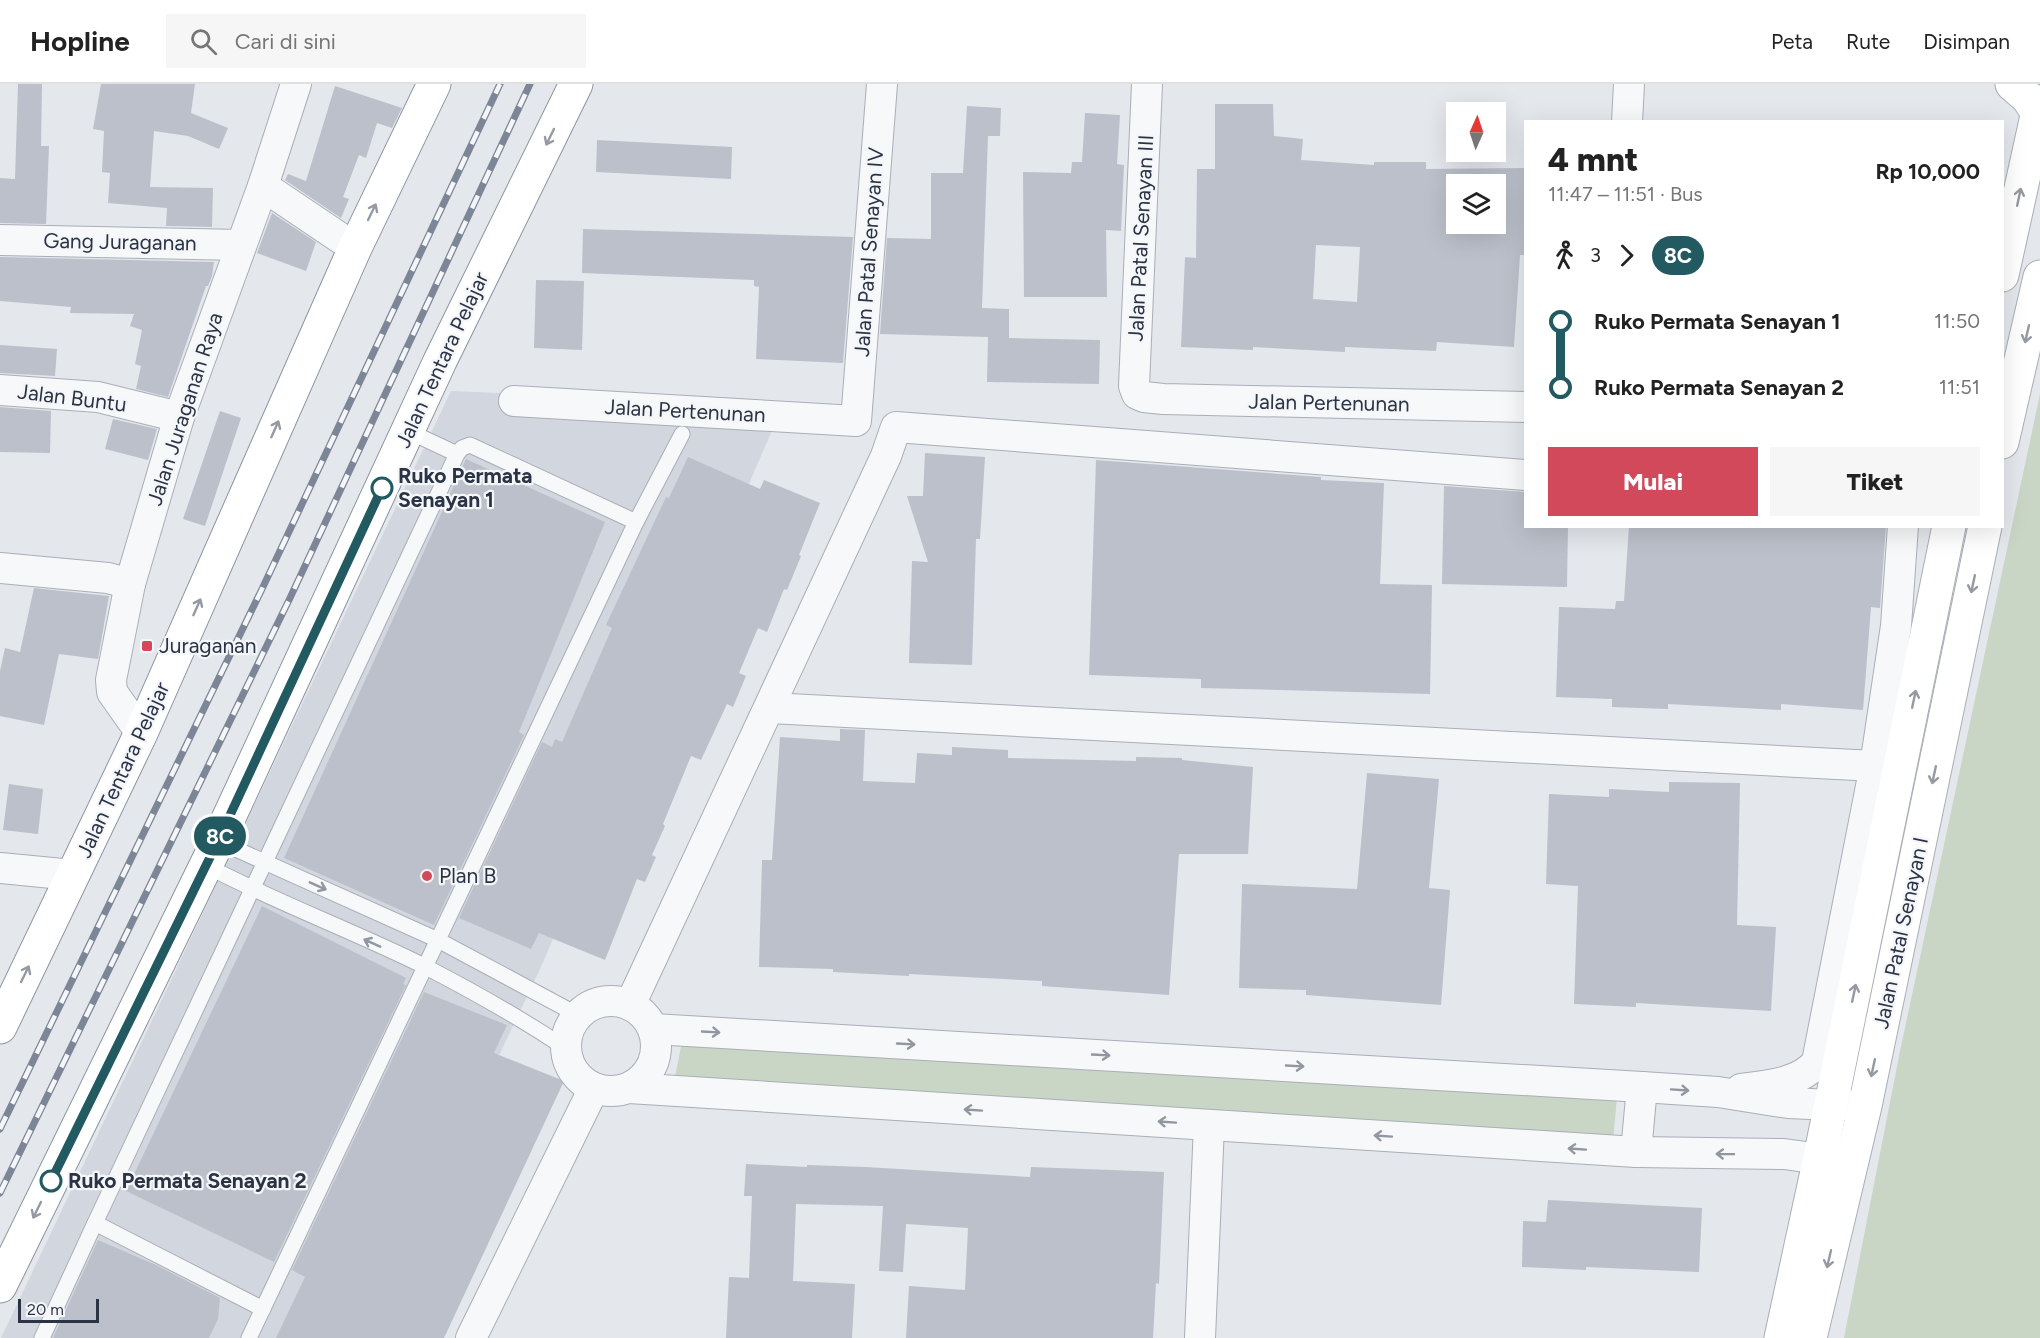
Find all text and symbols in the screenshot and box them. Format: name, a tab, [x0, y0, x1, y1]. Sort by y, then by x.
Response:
search box	[166, 14, 586, 68]
text: Hopline	[30, 24, 130, 58]
icon: search	[187, 25, 220, 58]
text: Cari di sini	[235, 28, 336, 55]
text: Peta	[1771, 29, 1813, 54]
text: Rute	[1846, 29, 1890, 54]
text: Disimpan	[1923, 29, 2010, 54]
north arrow	[1446, 102, 1506, 162]
map controls	[1446, 102, 1506, 234]
one-way arrow	[544, 127, 555, 145]
street label: Jalan Patal Senayan III	[1123, 134, 1158, 342]
text: 4 mnt	[1548, 140, 1638, 179]
street label: Jalan Patal Senayan IV	[849, 146, 888, 358]
text: Rp 10,000	[1875, 158, 1980, 185]
button: layers	[1446, 174, 1506, 234]
text: 11:47 – 11:51 · Bus	[1548, 182, 1703, 206]
one-way arrow	[2014, 188, 2025, 207]
one-way arrow	[366, 204, 378, 222]
street label: Gang Juraganan	[43, 228, 197, 255]
icon: walk	[1548, 239, 1581, 272]
icon: forward	[1610, 239, 1643, 272]
text: 3	[1590, 243, 1601, 267]
text: 8C	[1664, 243, 1692, 268]
street label: Jalan Tentara Pelajar	[390, 268, 493, 452]
text: Ruko Permata Senayan 1	[1594, 308, 1841, 335]
street label: Jalan Juraganan Raya	[141, 309, 228, 509]
text: 11:50	[1934, 309, 1980, 333]
one-way arrow	[2020, 325, 2032, 344]
text: Ruko Permata Senayan 2	[1594, 374, 1844, 401]
text: 11:51	[1939, 375, 1980, 399]
street label: Jalan Buntu	[16, 378, 128, 417]
street label: Jalan Pertenunan	[1248, 389, 1410, 416]
street label: Jalan Pertenunan	[604, 394, 766, 427]
one-way arrow	[270, 420, 282, 438]
button: Mulai	[1548, 447, 1758, 516]
button: Tiket	[1770, 447, 1980, 516]
place label: Ruko Permata Senayan 1	[398, 463, 532, 512]
marker: Ruko Permata Senayan 1	[371, 477, 393, 499]
one-way arrow	[1967, 574, 1978, 593]
one-way arrow	[192, 599, 203, 617]
place label: Juraganan	[159, 633, 257, 658]
marker: Juraganan	[140, 639, 154, 653]
street label: Jalan Tentara Pelajar	[71, 678, 174, 862]
one-way arrow	[1909, 690, 1920, 709]
one-way arrow	[1927, 765, 1939, 784]
line badge: 8C	[193, 816, 247, 855]
text: 8C	[206, 824, 234, 849]
street label: Jalan Patal Senayan I	[1868, 835, 1933, 1031]
place label: Plan B	[439, 863, 496, 888]
marker: Plan B	[420, 869, 434, 883]
one-way arrow	[309, 881, 327, 892]
one-way arrow	[363, 937, 381, 948]
one-way arrow	[20, 966, 32, 984]
one-way arrow	[1849, 984, 1860, 1003]
one-way arrow	[701, 1027, 721, 1038]
one-way arrow	[896, 1038, 916, 1049]
one-way arrow	[1090, 1050, 1110, 1061]
one-way arrow	[1867, 1058, 1878, 1078]
one-way arrow	[1285, 1061, 1305, 1072]
one-way arrow	[1669, 1084, 1689, 1095]
one-way arrow	[963, 1104, 983, 1115]
one-way arrow	[1158, 1117, 1178, 1128]
one-way arrow	[1373, 1131, 1393, 1142]
one-way arrow	[1568, 1143, 1588, 1154]
one-way arrow	[1716, 1148, 1736, 1159]
place label: Ruko Permata Senayan 2	[68, 1168, 307, 1193]
marker: Ruko Permata Senayan 2	[40, 1170, 62, 1192]
one-way arrow	[30, 1201, 42, 1219]
one-way arrow	[1823, 1248, 1834, 1268]
scale bar	[18, 1296, 99, 1324]
text: 20 m	[27, 1300, 64, 1319]

